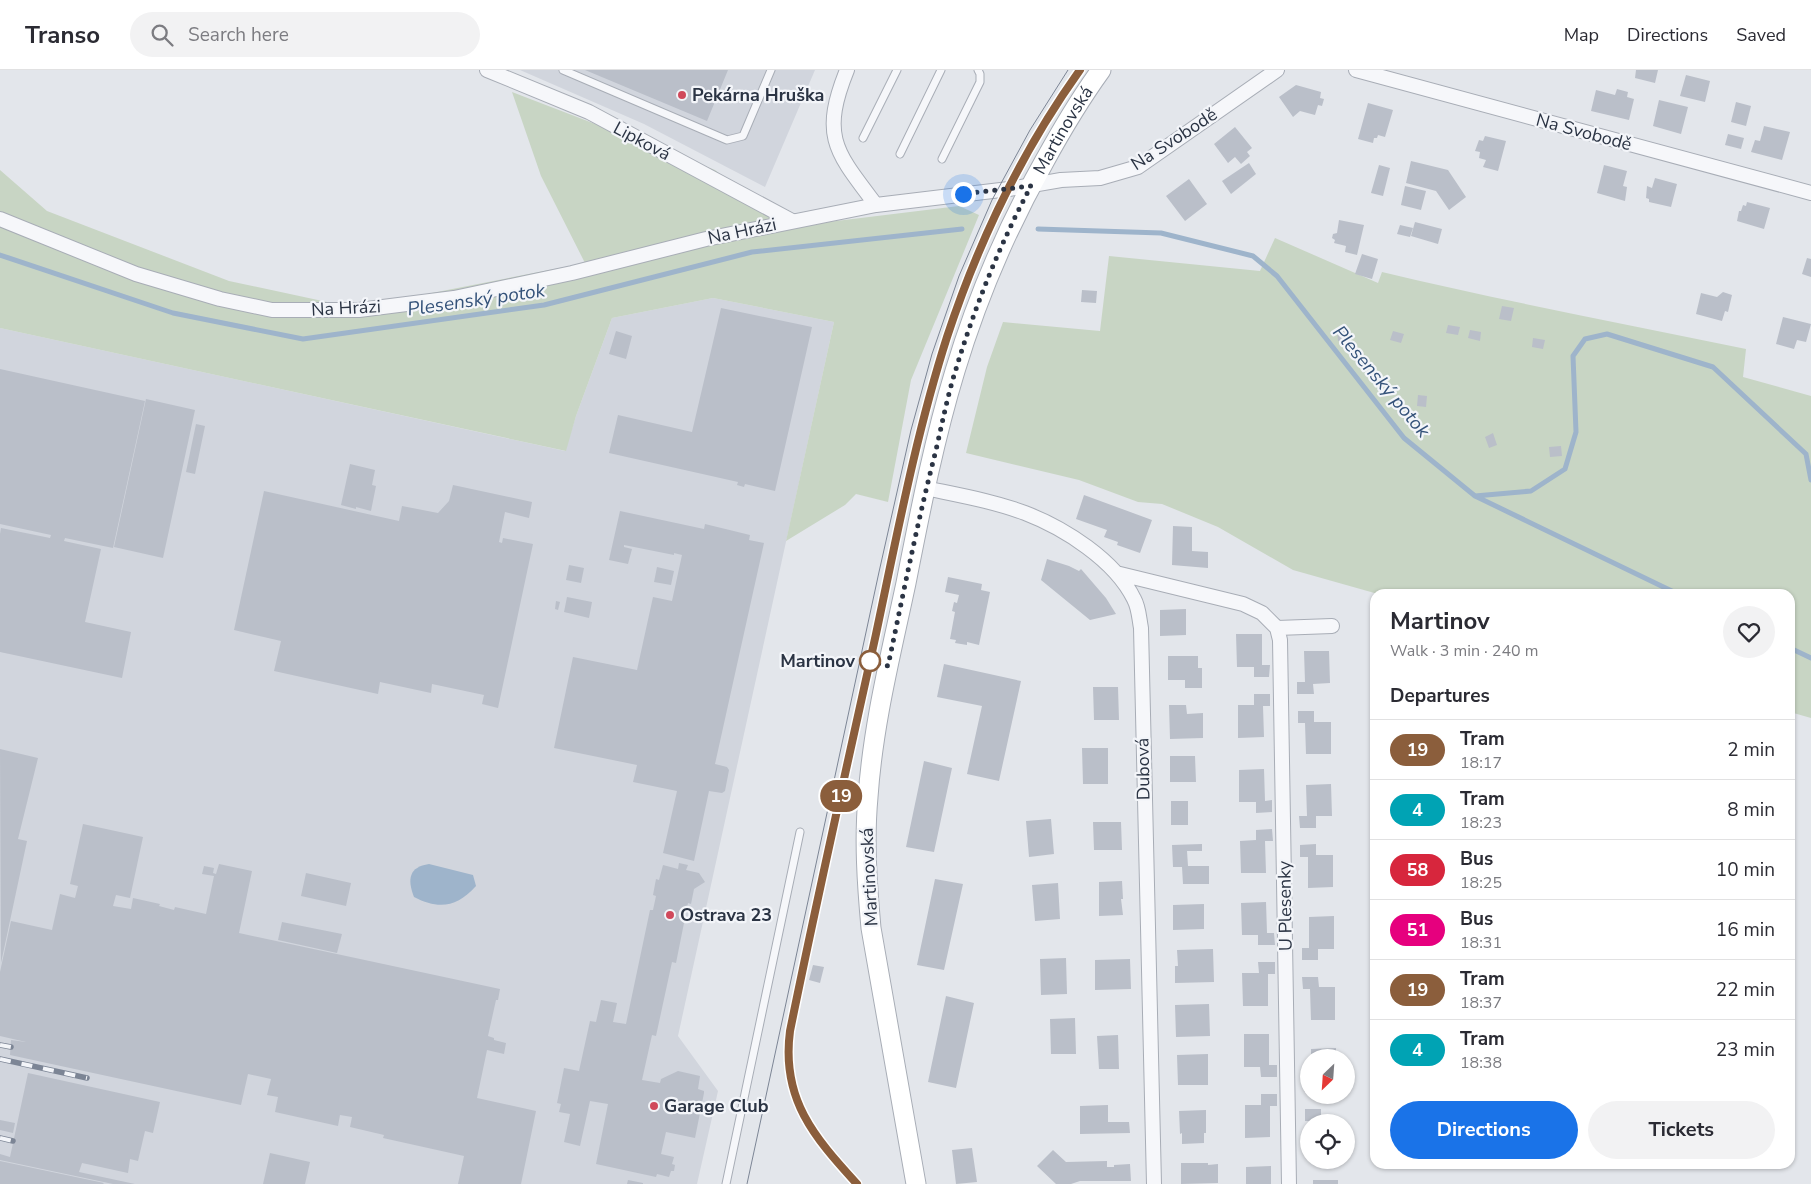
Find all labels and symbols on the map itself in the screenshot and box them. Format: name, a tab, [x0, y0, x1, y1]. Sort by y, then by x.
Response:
street label: Martinovská	[1028, 81, 1098, 179]
place label: Pekárna Hruška	[692, 83, 824, 107]
marker: Pekárna Hruška	[676, 89, 688, 101]
street label: Na Svobodě	[1126, 102, 1222, 176]
street label: Na Svobodě	[1533, 108, 1635, 156]
street label: Lipková	[609, 116, 675, 166]
your location	[951, 182, 976, 207]
street label: Na Hrázi	[705, 212, 779, 250]
water label: Plesenský potok	[406, 277, 547, 323]
street label: Na Hrázi	[311, 294, 381, 322]
water label: Plesenský potok	[1327, 320, 1436, 444]
place label: Martinov	[780, 649, 855, 673]
marker: Martinov	[859, 650, 881, 672]
street label: Dubová	[1130, 738, 1156, 800]
line badge: 19	[818, 780, 864, 812]
street label: Martinovská	[854, 827, 884, 927]
street label: U Plesenky	[1272, 860, 1298, 951]
place label: Ostrava 23	[680, 903, 772, 927]
marker: Ostrava 23	[664, 909, 676, 921]
north arrow	[1300, 1049, 1355, 1104]
place label: Garage Club	[664, 1094, 769, 1118]
marker: Garage Club	[648, 1100, 660, 1112]

